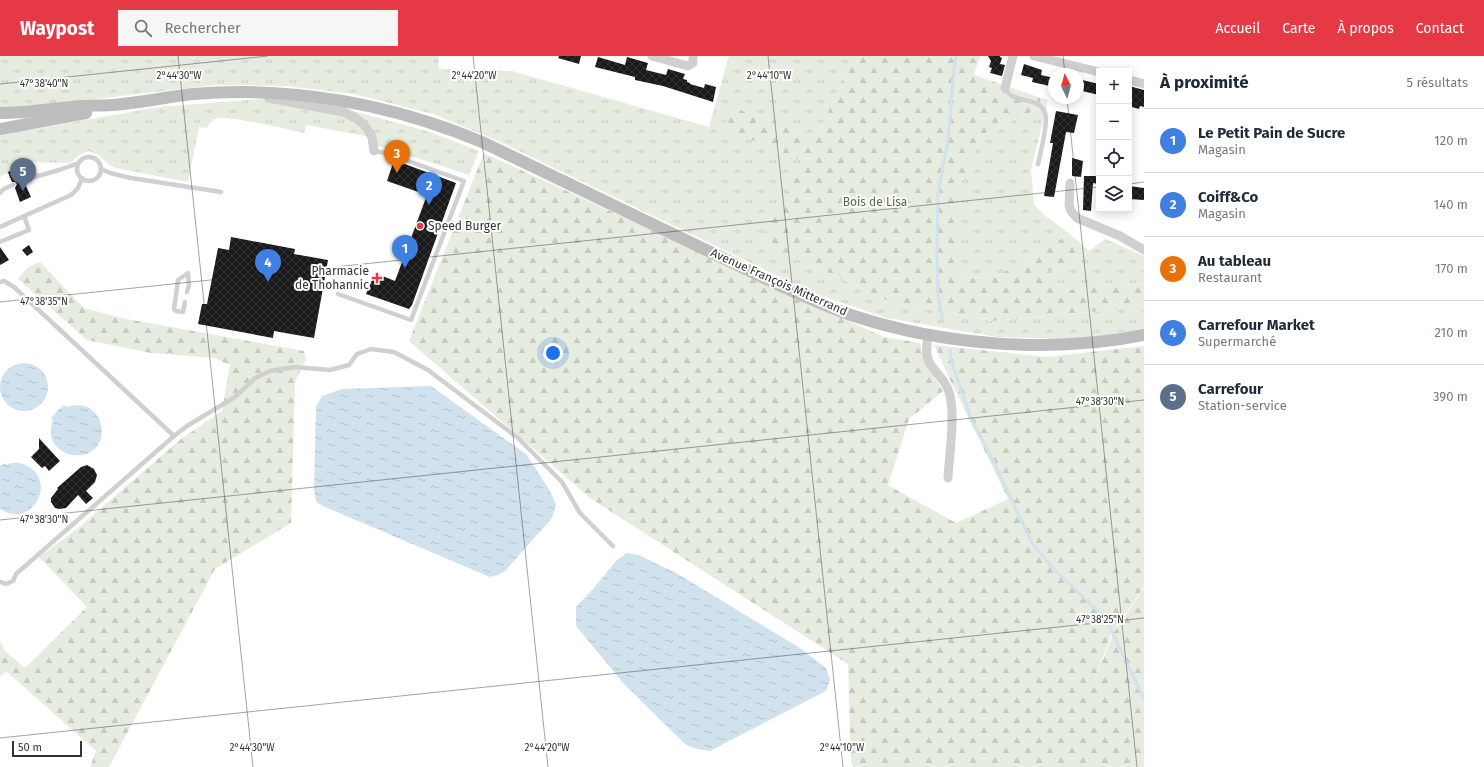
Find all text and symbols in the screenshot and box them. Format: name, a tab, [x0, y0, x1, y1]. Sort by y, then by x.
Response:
search box	[118, 10, 398, 46]
text: Waypost	[20, 17, 94, 40]
icon: search	[132, 17, 154, 39]
text: Rechercher	[164, 19, 241, 37]
text: Accueil	[1215, 20, 1260, 37]
text: Carte	[1282, 20, 1315, 37]
text: À propos	[1337, 20, 1394, 37]
text: Contact	[1416, 20, 1464, 37]
north arrow	[1048, 68, 1084, 104]
map controls	[1096, 68, 1132, 212]
button: +	[1096, 68, 1132, 104]
text: 2°44'30"W	[156, 70, 202, 82]
text: 2°44'20"W	[451, 70, 497, 82]
text: 2°44'10"W	[747, 70, 792, 82]
text: À proximité	[1160, 72, 1249, 93]
text: 5 résultats	[1406, 75, 1468, 90]
text: 47°38'40"N	[20, 78, 68, 90]
button: −	[1096, 104, 1132, 140]
text: Le Petit Pain de Sucre	[1198, 124, 1345, 142]
text: 1	[1170, 133, 1176, 148]
text: 120 m	[1434, 133, 1468, 148]
pin: 3	[384, 140, 410, 173]
button: locate	[1096, 140, 1132, 176]
text: Magasin	[1198, 142, 1246, 157]
pin: 5	[10, 158, 36, 191]
pin: 2	[416, 172, 442, 205]
button: layers	[1096, 176, 1132, 212]
text: Coiff&Co	[1198, 188, 1258, 206]
park label: Bois de Lisa	[843, 195, 907, 209]
text: 2	[1170, 197, 1176, 212]
text: 140 m	[1434, 197, 1468, 212]
text: Magasin	[1198, 206, 1246, 221]
place label: Speed Burger	[428, 219, 501, 233]
marker: Speed Burger	[415, 221, 425, 231]
pin: 1	[392, 235, 418, 268]
street label: Avenue François Mitterrand	[708, 245, 850, 319]
pin: 4	[255, 249, 281, 282]
text: Au tableau	[1198, 252, 1271, 270]
text: 3	[1170, 261, 1176, 276]
text: 170 m	[1435, 261, 1468, 276]
place label: Pharmacie de Thohannic	[295, 264, 369, 292]
text: Restaurant	[1198, 270, 1262, 285]
marker: Pharmacie de Thohannic	[372, 273, 382, 283]
text: 47°38'35"N	[20, 296, 68, 308]
text: Carrefour Market	[1198, 316, 1315, 334]
text: 4	[1169, 325, 1177, 340]
text: 210 m	[1434, 325, 1468, 340]
text: Supermarché	[1198, 334, 1276, 349]
your location	[543, 343, 563, 363]
text: Carrefour	[1198, 380, 1263, 398]
text: 5	[1170, 389, 1176, 404]
text: 390 m	[1433, 389, 1468, 404]
text: 47°38'30"N	[1076, 396, 1124, 408]
text: Station-service	[1198, 398, 1287, 413]
text: 47°38'30"N	[20, 514, 68, 526]
text: 47°38'25"N	[1076, 614, 1124, 626]
scale bar	[12, 739, 82, 758]
text: 50 m	[18, 741, 42, 754]
text: 2°44'30"W	[229, 742, 275, 754]
text: 2°44'20"W	[524, 742, 570, 754]
text: 2°44'10"W	[820, 742, 865, 754]

